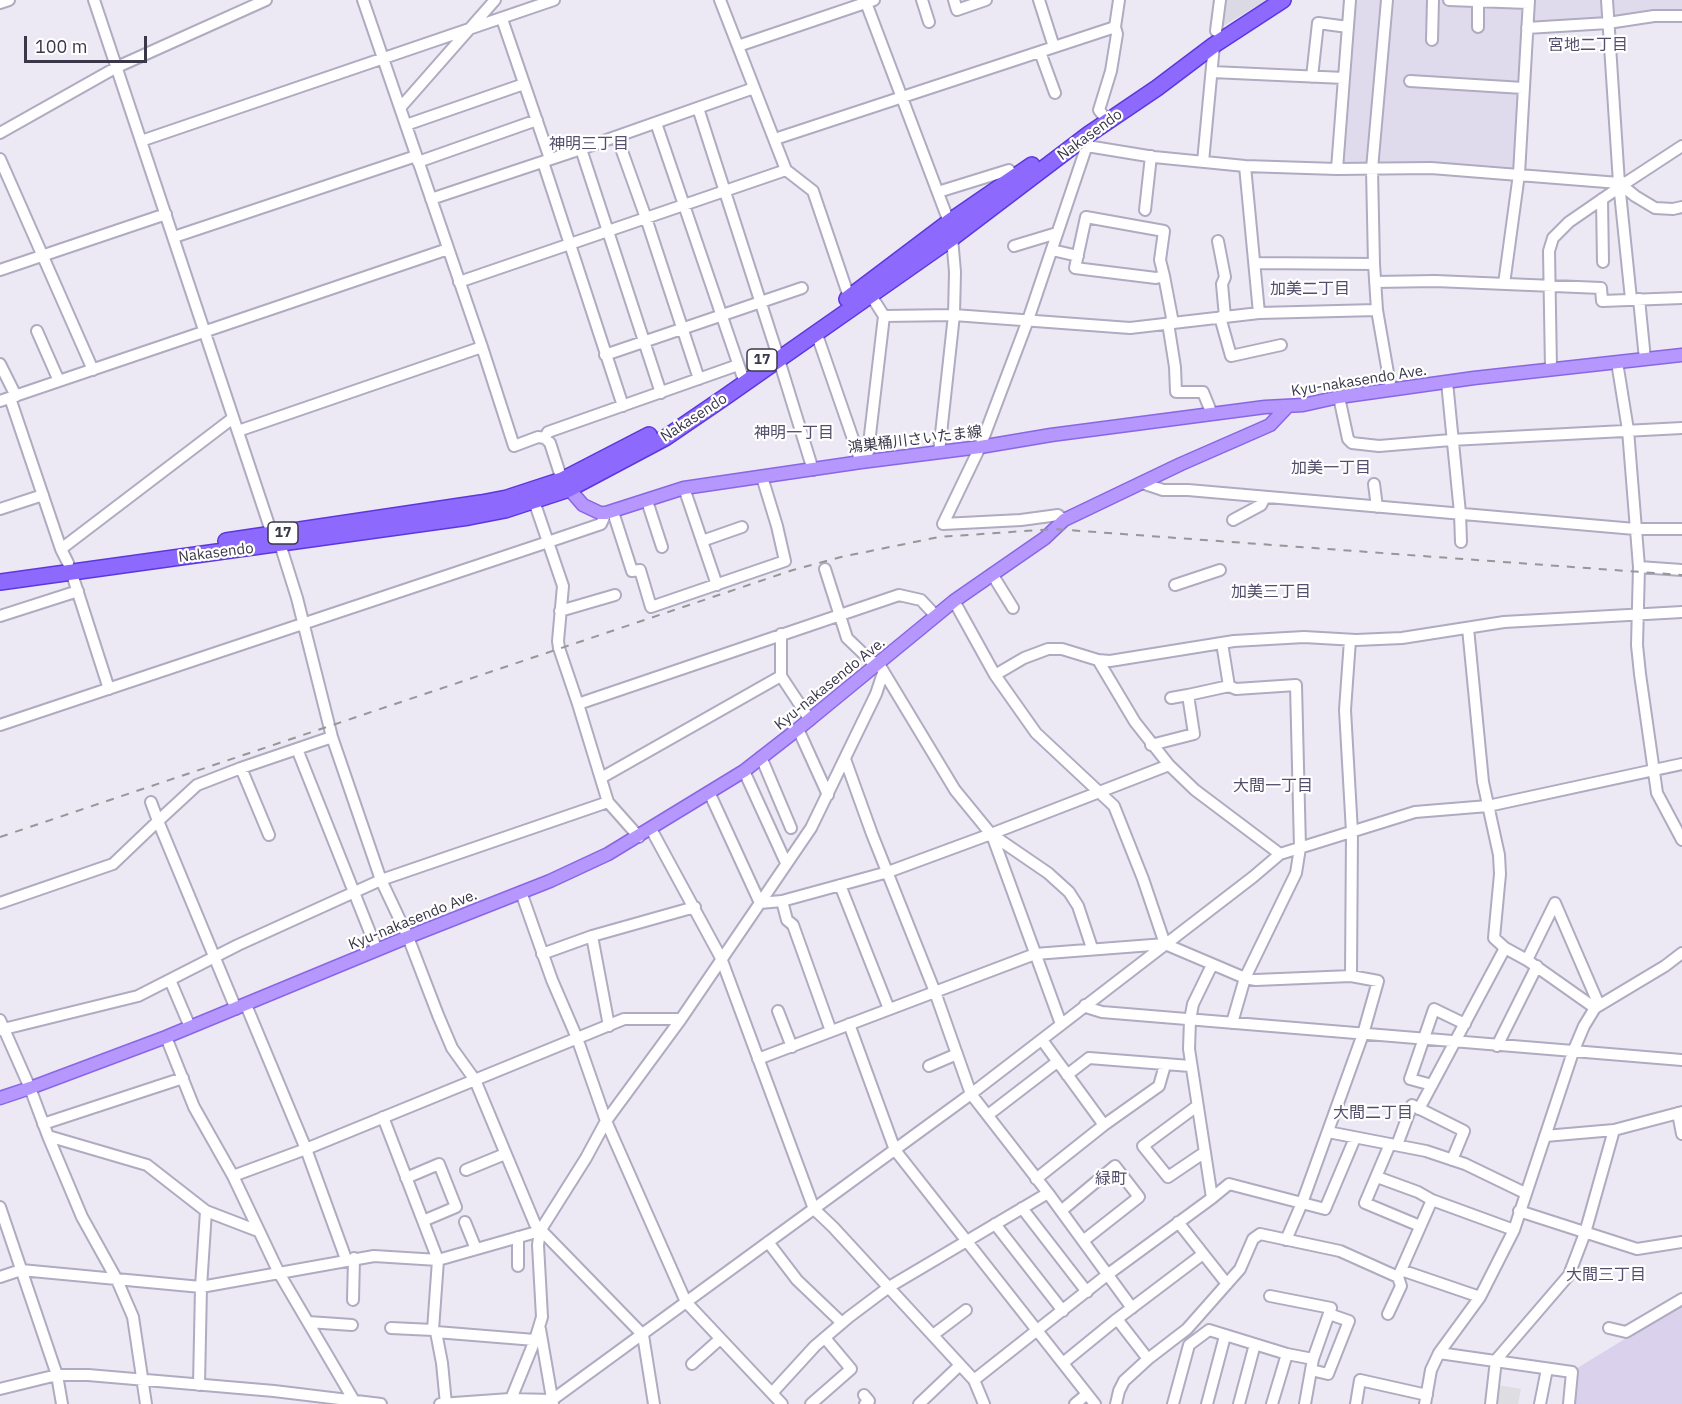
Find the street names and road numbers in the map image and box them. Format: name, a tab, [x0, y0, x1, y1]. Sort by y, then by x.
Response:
street label: Nakasendo	[1054, 105, 1126, 165]
road number: 17	[747, 349, 777, 371]
street label: Kyu-nakasendo Ave.	[1290, 361, 1428, 401]
street label: Nakasendo	[657, 390, 731, 446]
street label: 鴻巣桶川さいたま線	[847, 423, 983, 457]
road number: 17	[268, 522, 298, 544]
street label: Nakasendo	[177, 539, 255, 567]
street label: Kyu-nakasendo Ave.	[771, 634, 889, 734]
street label: Kyu-nakasendo Ave.	[346, 886, 480, 954]

